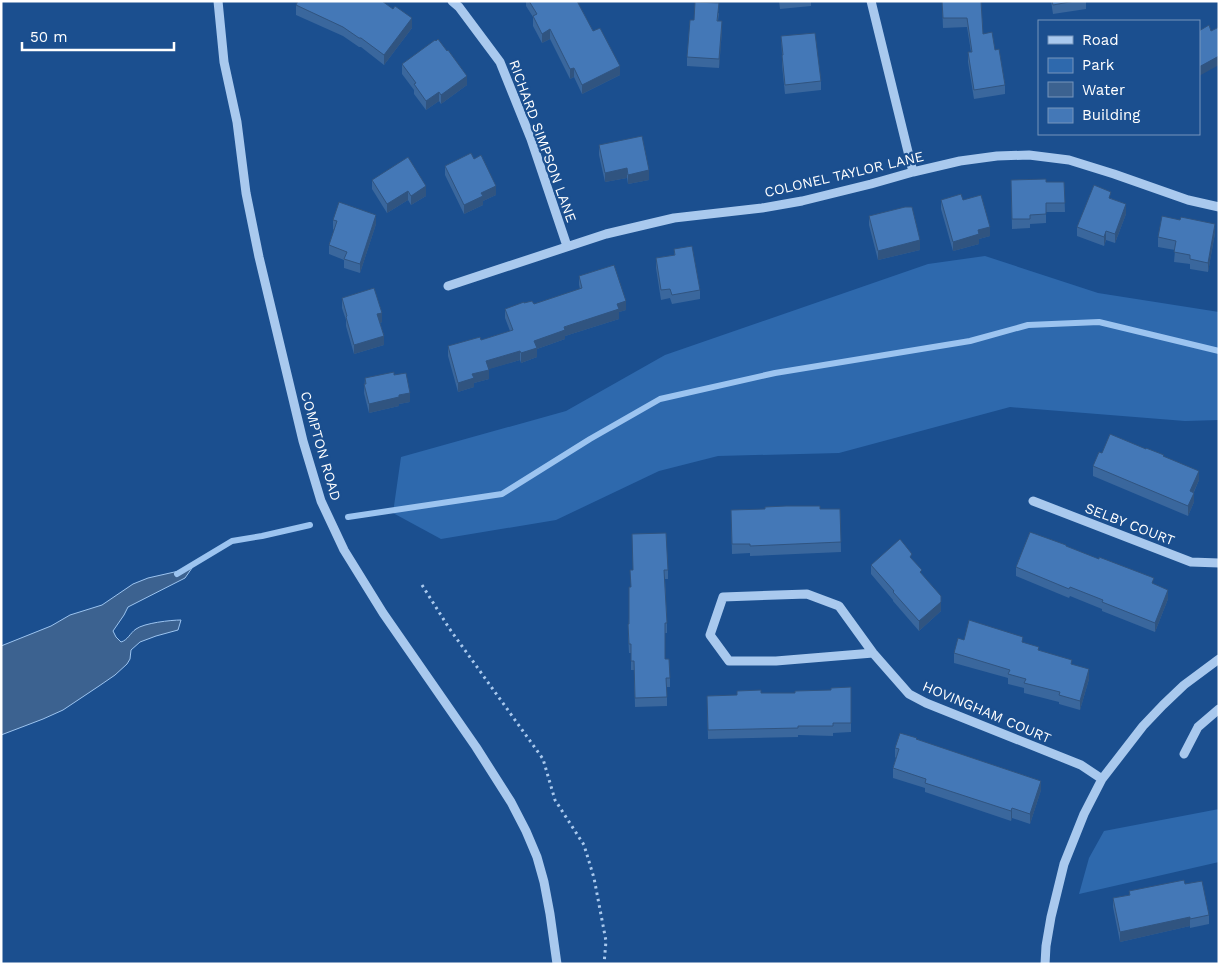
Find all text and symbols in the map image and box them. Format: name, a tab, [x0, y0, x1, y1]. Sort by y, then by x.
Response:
scale bar	[22, 20, 175, 52]
legend	[1038, 20, 1200, 135]
text: 50 m	[30, 28, 67, 46]
text: Road	[1082, 31, 1119, 49]
text: Park	[1082, 56, 1115, 74]
street label: RICHARD SIMPSON LANE	[506, 58, 580, 224]
text: Water	[1082, 81, 1125, 99]
text: Building	[1082, 106, 1140, 124]
street label: COLONEL TAYLOR LANE	[763, 148, 925, 200]
street label: COMPTON ROAD	[298, 389, 344, 503]
street label: SELBY COURT	[1083, 500, 1178, 549]
street label: HOVINGHAM COURT	[920, 678, 1054, 747]

